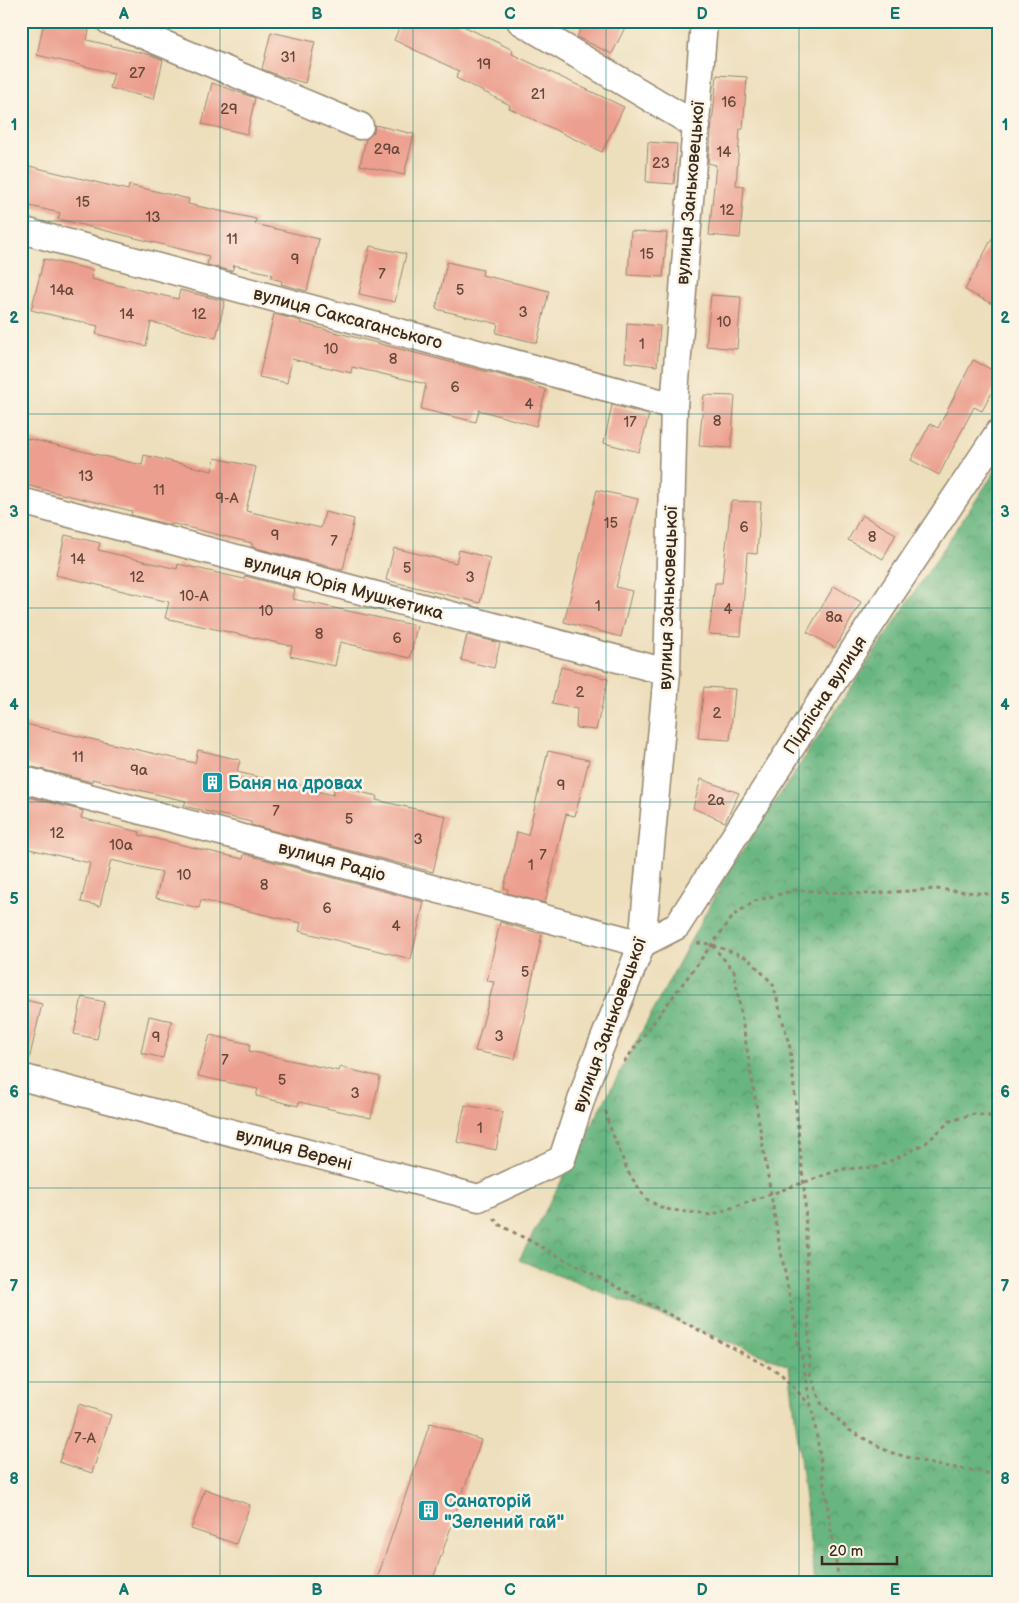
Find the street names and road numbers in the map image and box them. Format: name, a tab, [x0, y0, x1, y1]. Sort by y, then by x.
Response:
street label: вулиця Заньковецької	[672, 100, 709, 286]
street label: вулиця Саксаганського	[251, 283, 445, 354]
street label: вулиця Заньковецької	[655, 505, 682, 690]
street label: вулиця Юрія Мушкетика	[242, 551, 446, 624]
street label: Підлісна вулиця	[779, 632, 871, 758]
street label: вулиця Радіо	[276, 837, 388, 886]
street label: вулиця Заньковецької	[568, 934, 651, 1115]
street label: вулиця Верені	[233, 1124, 354, 1175]

